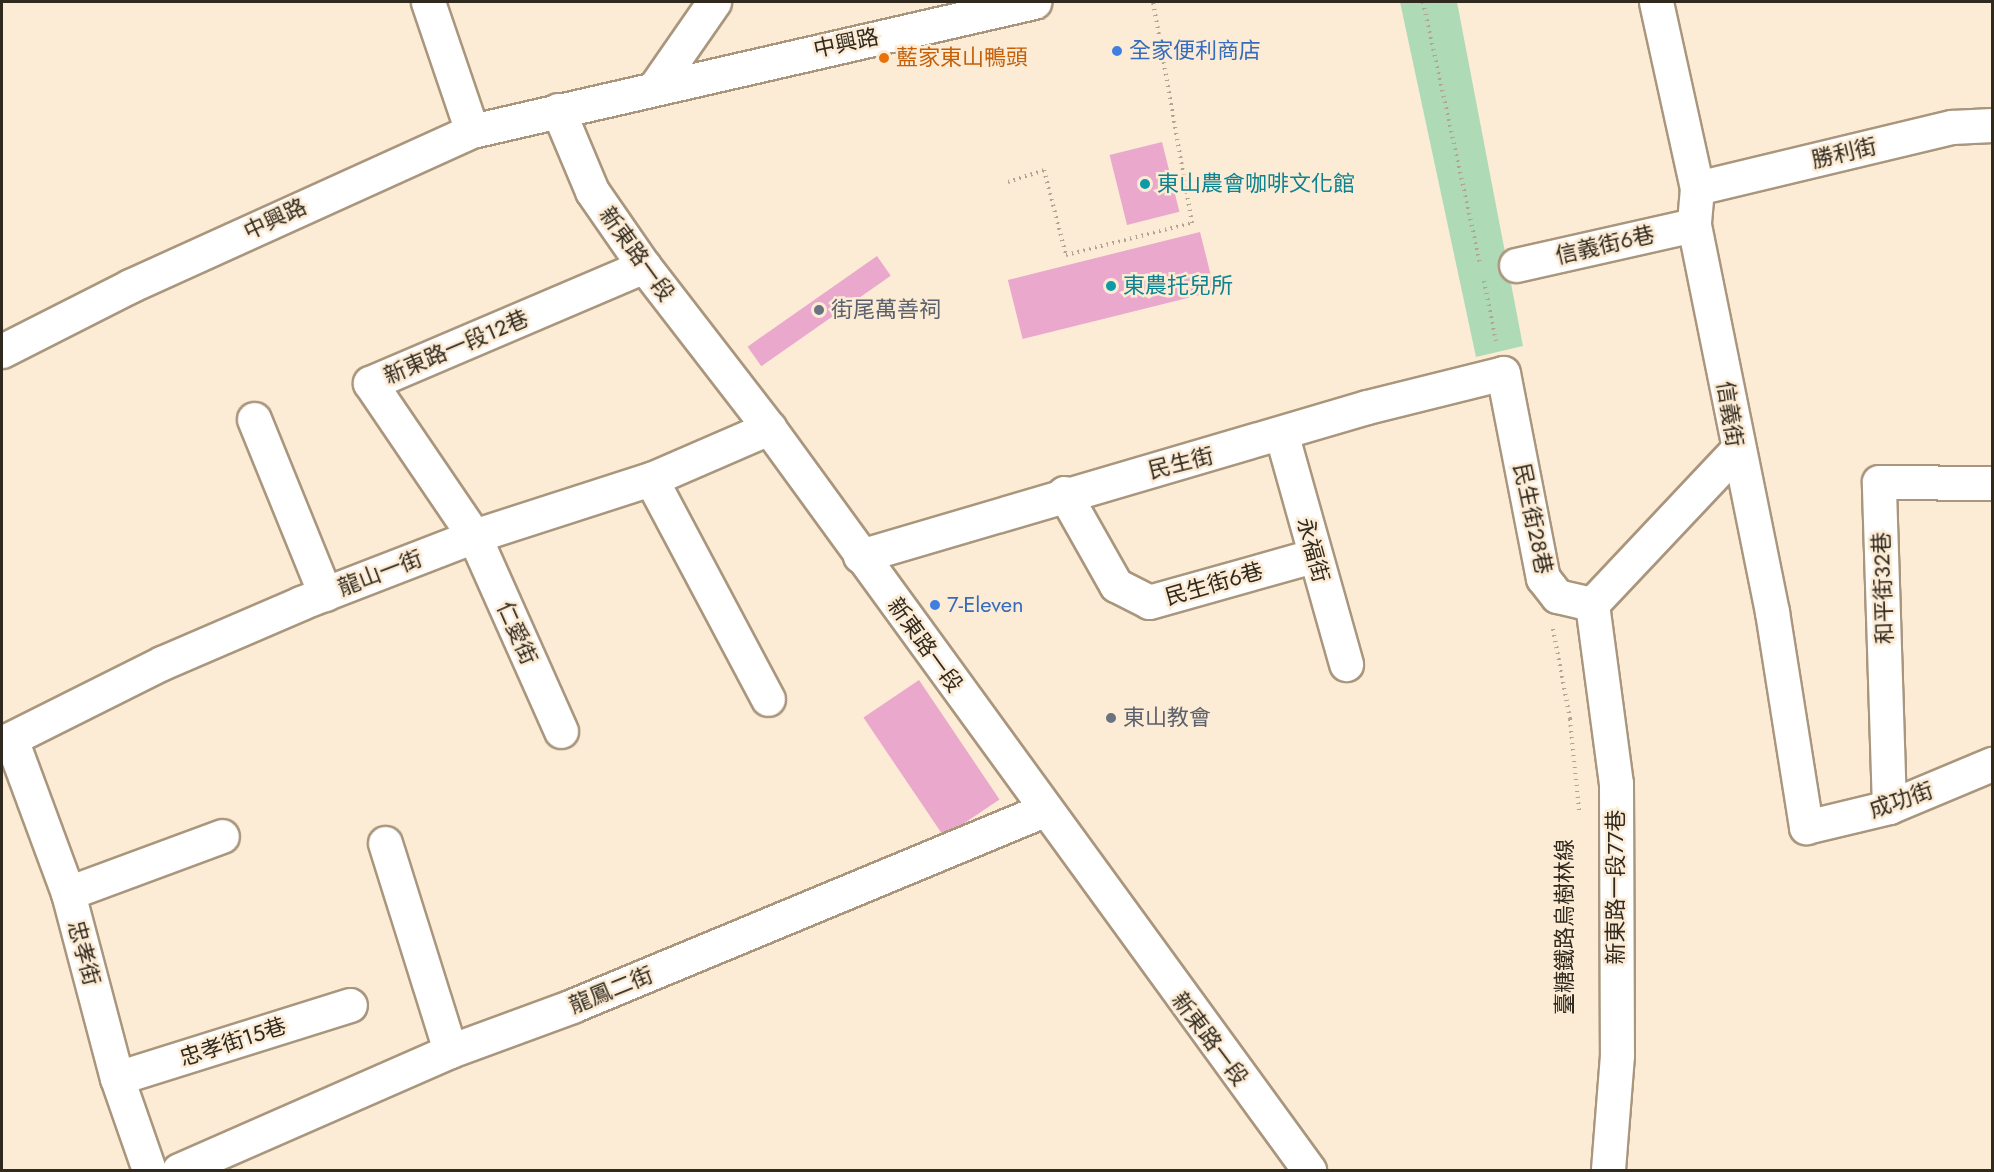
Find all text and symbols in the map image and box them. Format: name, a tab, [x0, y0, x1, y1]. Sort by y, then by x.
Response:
street label: 中興路	[811, 23, 881, 63]
place label: 全家便利商店	[1129, 38, 1261, 64]
marker: 全家便利商店	[1110, 44, 1124, 58]
place label: 藍家東山鴨頭	[896, 45, 1028, 71]
marker: 藍家東山鴨頭	[877, 51, 891, 65]
street label: 勝利街	[1809, 133, 1879, 173]
place label: 東山農會咖啡文化館	[1157, 171, 1355, 197]
marker: 東山農會咖啡文化館	[1138, 177, 1152, 191]
street label: 中興路	[240, 193, 310, 245]
street label: 新東路一段	[594, 202, 680, 306]
street label: 信義街6巷	[1553, 221, 1657, 269]
place label: 東農托兒所	[1123, 273, 1233, 299]
marker: 東農托兒所	[1104, 279, 1118, 293]
place label: 街尾萬善祠	[831, 297, 941, 323]
marker: 街尾萬善祠	[812, 303, 826, 317]
street label: 新東路一段12巷	[380, 305, 532, 389]
street label: 信義街	[1712, 379, 1748, 449]
street label: 民生街	[1146, 442, 1216, 484]
street label: 民生街28巷	[1508, 461, 1558, 577]
street label: 永福街	[1292, 515, 1334, 585]
street label: 和平街32巷	[1868, 531, 1898, 645]
street label: 龍山一街	[334, 545, 426, 601]
street label: 民生街6巷	[1162, 557, 1266, 611]
place label: 7-Eleven	[947, 592, 1024, 618]
street label: 新東路一段	[882, 593, 968, 697]
street label: 仁愛街	[492, 597, 542, 669]
marker: 7-Eleven	[928, 598, 942, 612]
place label: 東山教會	[1123, 705, 1211, 731]
marker: 東山教會	[1104, 711, 1118, 725]
street label: 成功街	[1866, 777, 1936, 823]
street label: 新東路一段77巷	[1603, 809, 1629, 965]
street label: 臺糖鐵路烏樹林線	[1552, 839, 1578, 1015]
street label: 忠孝街	[63, 918, 105, 988]
street label: 龍鳳二街	[565, 961, 657, 1019]
street label: 新東路一段	[1166, 987, 1254, 1091]
street label: 忠孝街15巷	[176, 1012, 290, 1072]

